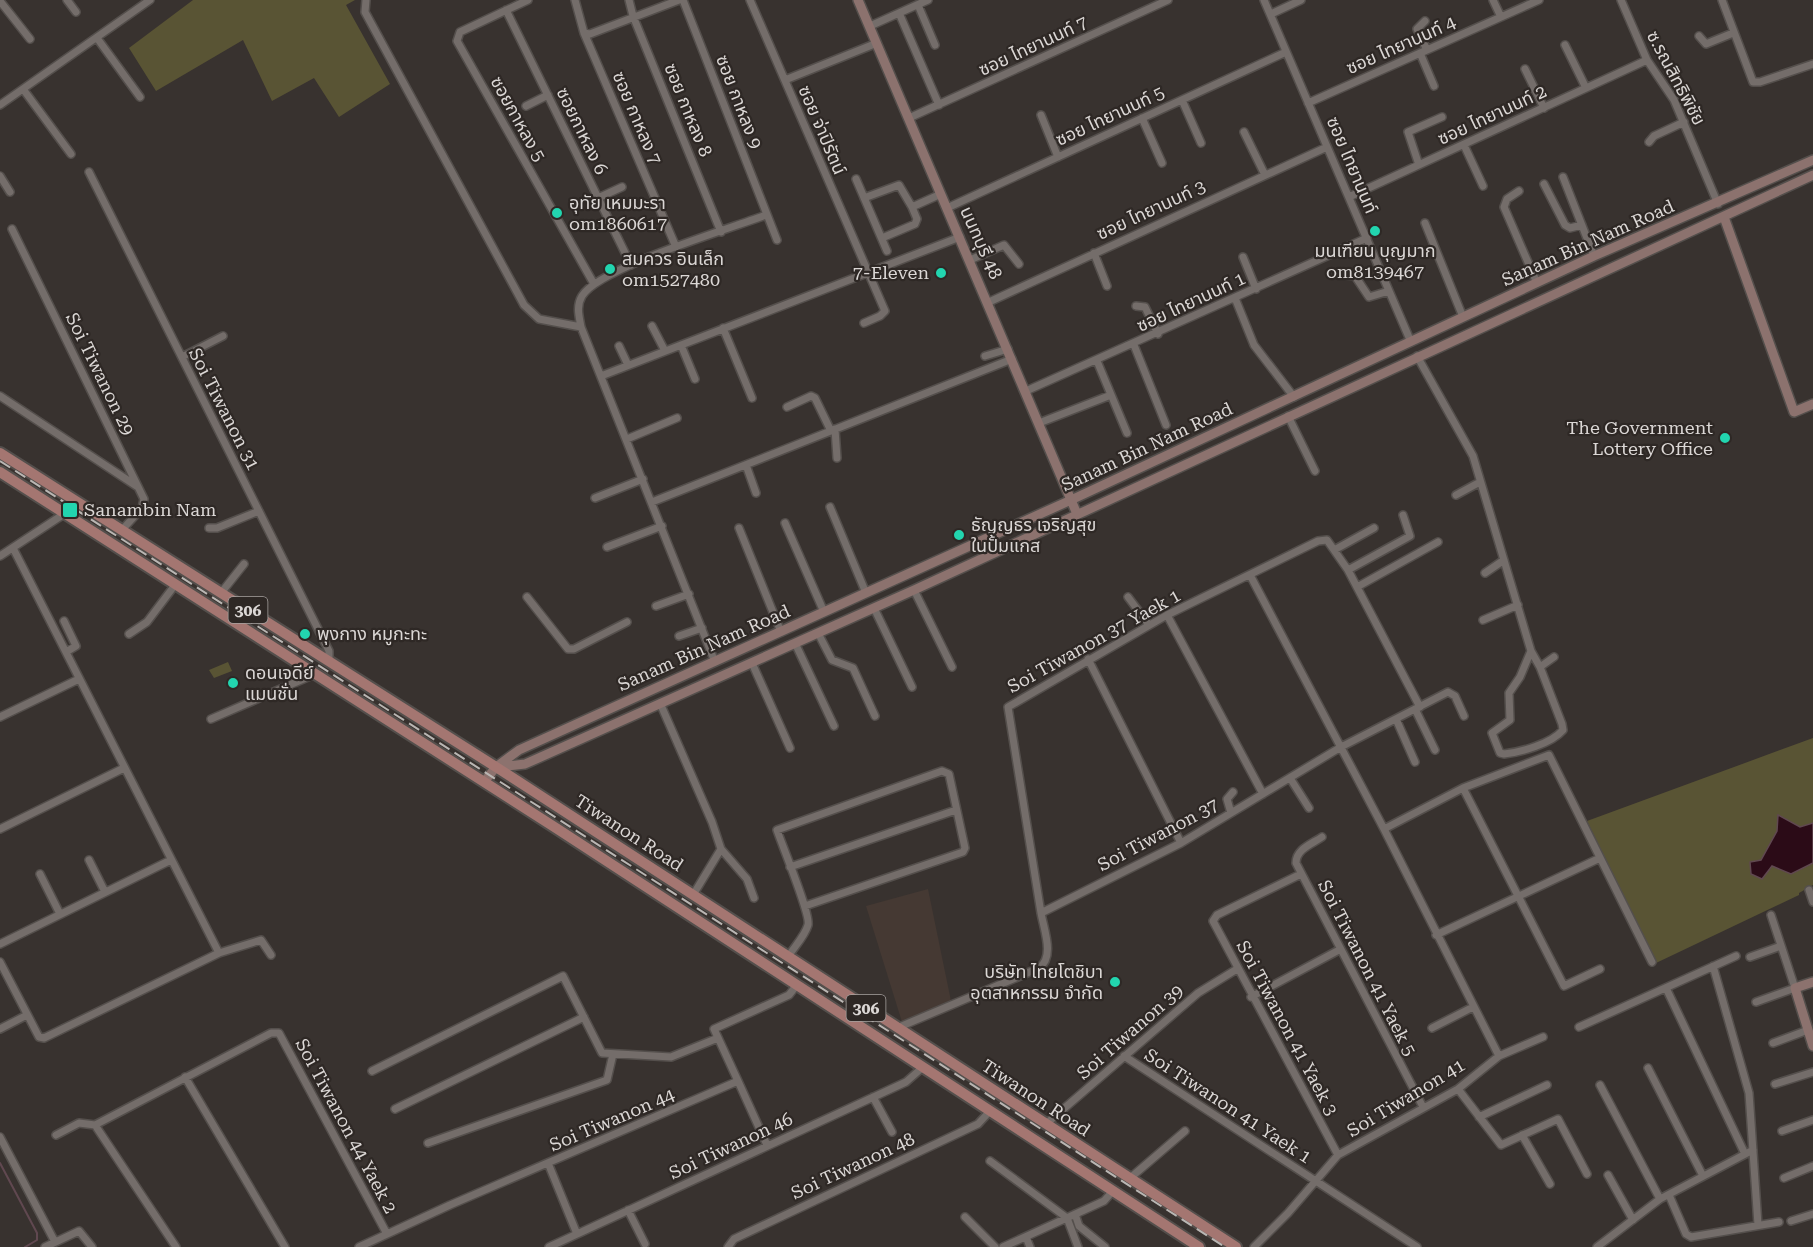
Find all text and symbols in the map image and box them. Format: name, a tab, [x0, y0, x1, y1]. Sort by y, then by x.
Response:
street label: ซอย ไทยานนท์ 7	[975, 11, 1091, 80]
street label: ซอย ไทยานนท์ 4	[1343, 11, 1459, 78]
street label: ซ.รณสิทธิพิชัย	[1643, 27, 1710, 129]
street label: ซอย กาหลง 9	[712, 52, 767, 152]
street label: ซอย กาหลง 8	[660, 60, 717, 160]
street label: ซอย กาหลง 7	[608, 68, 666, 167]
street label: ซอยกาหลง 5	[486, 72, 550, 165]
street label: ซอย ไทยานนท์ 2	[1434, 80, 1550, 149]
street label: ซอย ไทยานนท์ 5	[1052, 81, 1168, 150]
street label: ซอย จ่าปิรัตน์	[794, 82, 851, 177]
street label: ซอยกาหลง 6	[552, 84, 613, 178]
street label: ซอย ไทยานนท์	[1323, 113, 1382, 216]
street label: ซอย ไทยานนท์ 3	[1093, 175, 1209, 244]
place label: อุทัย เหมมะรา om1860617	[569, 192, 667, 234]
street label: Sanam Bin Nam Road	[1498, 195, 1678, 290]
street label: นนทบุรี 48	[955, 203, 1007, 283]
marker: อุทัย เหมมะรา om1860617	[550, 206, 564, 220]
marker: มนเฑียน บุญมาก om8139467	[1368, 224, 1382, 238]
place label: มนเฑียน บุญมาก om8139467	[1314, 240, 1436, 282]
place label: สมควร อินเล็ก om1527480	[622, 248, 724, 290]
marker: สมควร อินเล็ก om1527480	[603, 262, 617, 276]
place label: 7-Eleven	[853, 262, 929, 283]
marker: 7-Eleven	[934, 266, 948, 280]
street label: ซอย ไทยานนท์ 1	[1133, 267, 1249, 336]
street label: Soi Tiwanon 29	[62, 309, 139, 439]
street label: Soi Tiwanon 31	[185, 344, 264, 473]
street label: Sanam Bin Nam Road	[1058, 397, 1236, 495]
place label: The Government Lottery Office	[1566, 417, 1713, 459]
marker: The Government Lottery Office	[1718, 431, 1732, 445]
place label: Sanambin Nam	[84, 499, 216, 520]
marker: Sanambin Nam	[61, 501, 79, 519]
place label: ธัญญธร เจริญสุข ในปั้มแกส	[971, 514, 1096, 556]
marker: ธัญญธร เจริญสุข ในปั้มแกส	[952, 528, 966, 542]
street label: Soi Tiwanon 37 Yaek 1	[1003, 584, 1184, 697]
road number: 306	[228, 597, 268, 623]
street label: Sanam Bin Nam Road	[614, 600, 794, 695]
place label: พุงกาง หมูกะทะ	[317, 623, 427, 646]
marker: พุงกาง หมูกะทะ	[298, 627, 312, 641]
place label: ดอนเจดีย์ แมนชั่น	[245, 662, 314, 704]
marker: ดอนเจดีย์ แมนชั่น	[226, 676, 240, 690]
street label: Tiwanon Road	[571, 790, 688, 876]
street label: Soi Tiwanon 37	[1094, 794, 1222, 875]
street label: Soi Tiwanon 41 Yaek 5	[1314, 876, 1421, 1059]
street label: Soi Tiwanon 41 Yaek 3	[1232, 937, 1342, 1119]
place label: บริษัท ไทยโตชิบา อุตสาหกรรม จำกัด	[970, 961, 1103, 1004]
marker: บริษัท ไทยโตชิบา อุตสาหกรรม จำกัด	[1108, 975, 1122, 989]
street label: Soi Tiwanon 39	[1072, 980, 1187, 1083]
road number: 306	[846, 995, 886, 1021]
street label: Soi Tiwanon 44 Yaek 2	[291, 1035, 401, 1217]
street label: Soi Tiwanon 41 Yaek 1	[1141, 1044, 1316, 1167]
street label: Soi Tiwanon 41	[1343, 1054, 1469, 1141]
street label: Tiwanon Road	[978, 1055, 1095, 1141]
street label: Soi Tiwanon 44	[546, 1084, 678, 1155]
street label: Soi Tiwanon 46	[666, 1108, 796, 1183]
street label: Soi Tiwanon 48	[788, 1128, 918, 1203]

